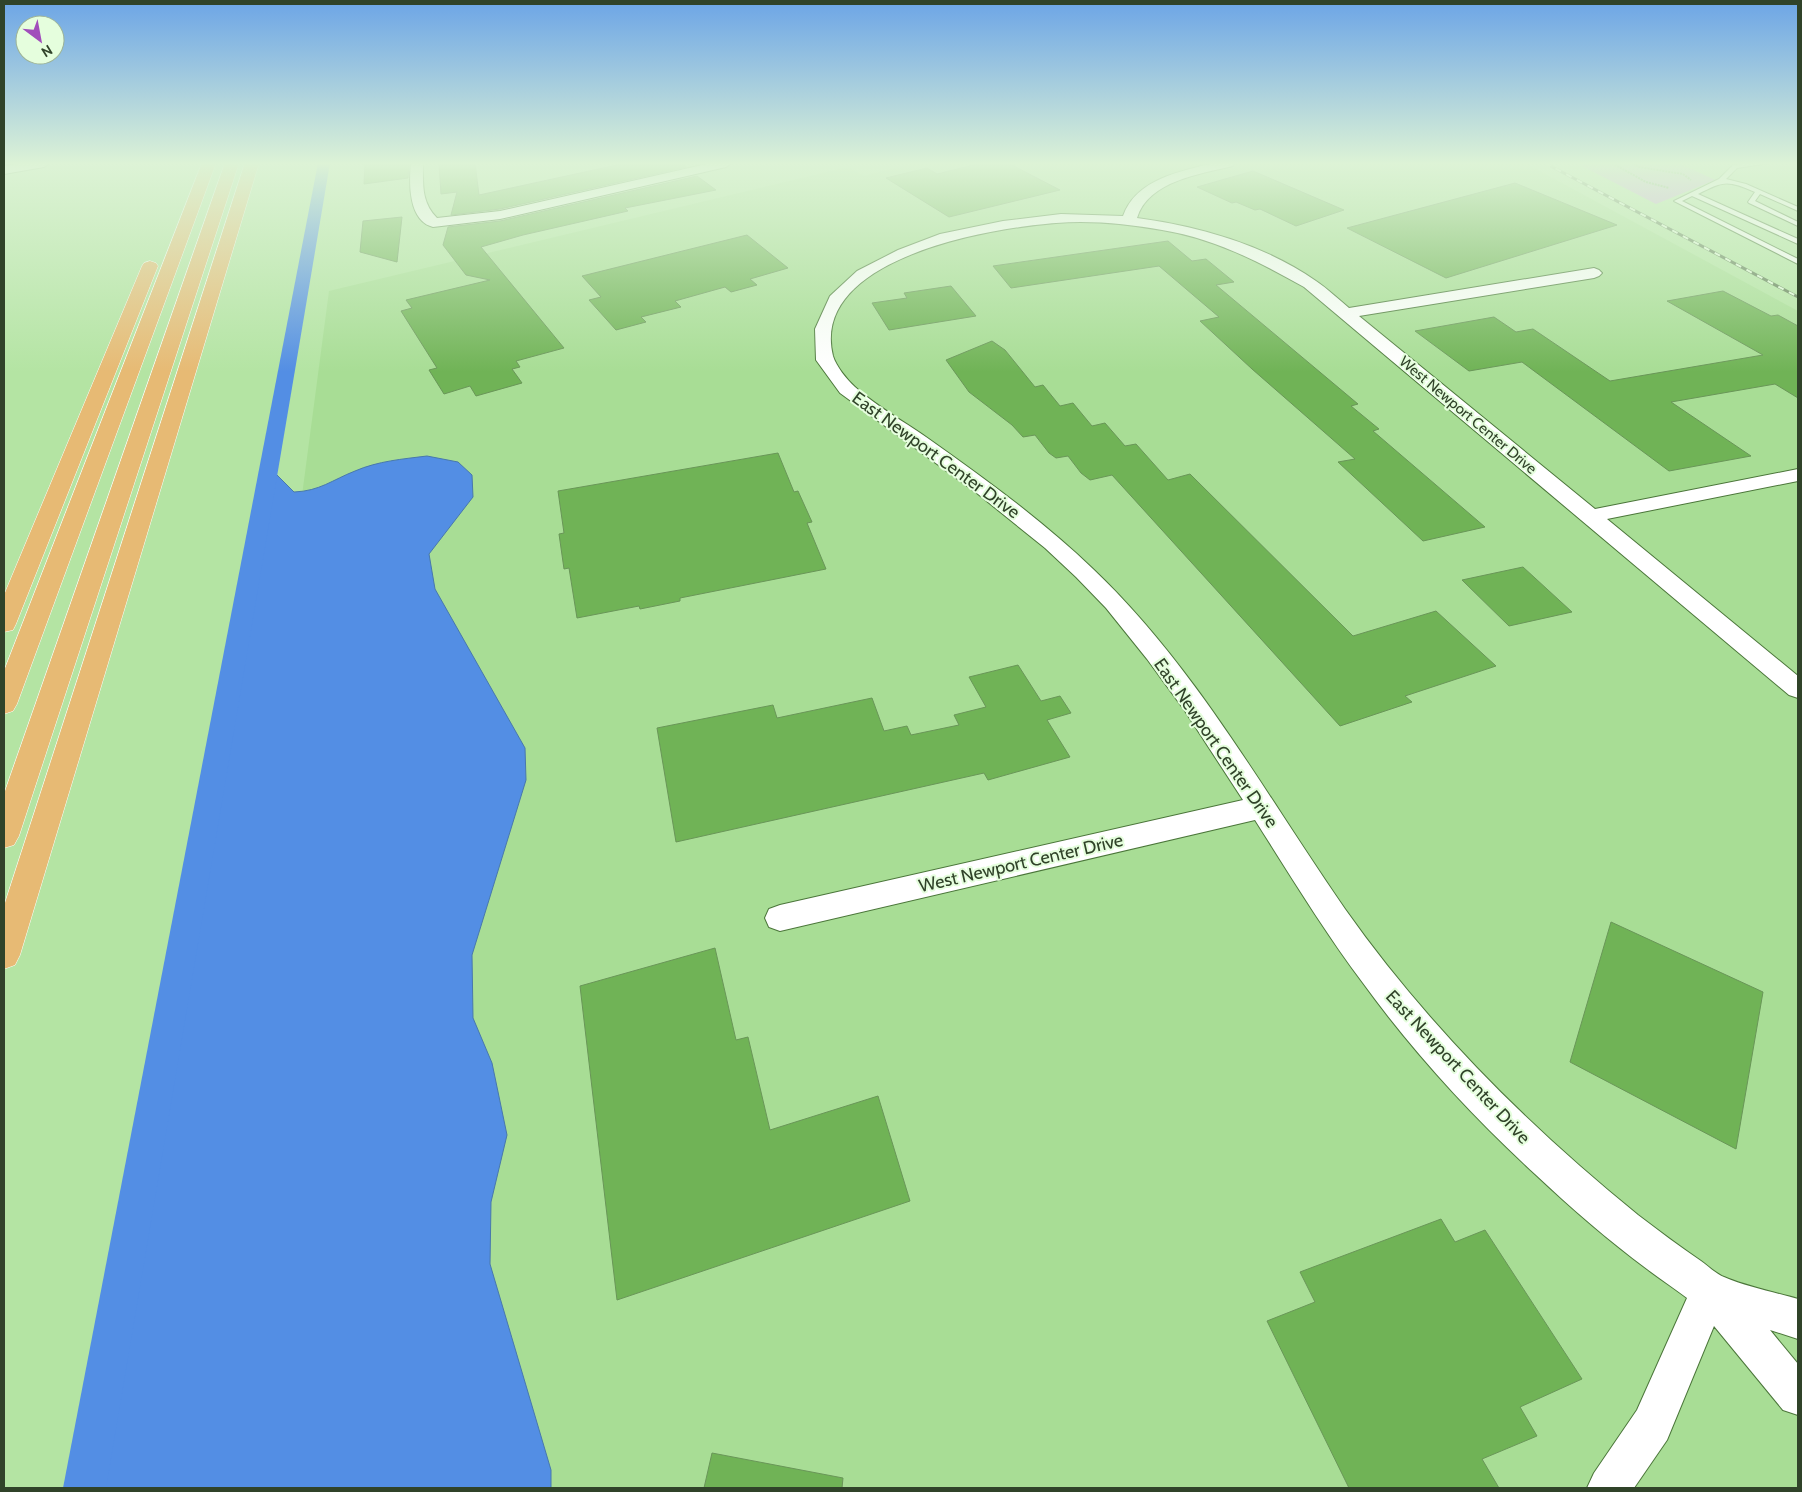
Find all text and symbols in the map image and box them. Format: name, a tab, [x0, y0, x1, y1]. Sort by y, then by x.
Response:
north arrow	[15, 15, 65, 65]
text: N	[38, 41, 56, 61]
street label: West Newport Center Drive	[1396, 352, 1541, 478]
street label: East Newport Center Drive	[848, 387, 1024, 523]
street label: East Newport Center Drive	[1149, 654, 1283, 832]
street label: West Newport Center Drive	[917, 829, 1125, 897]
street label: East Newport Center Drive	[1381, 986, 1535, 1148]

